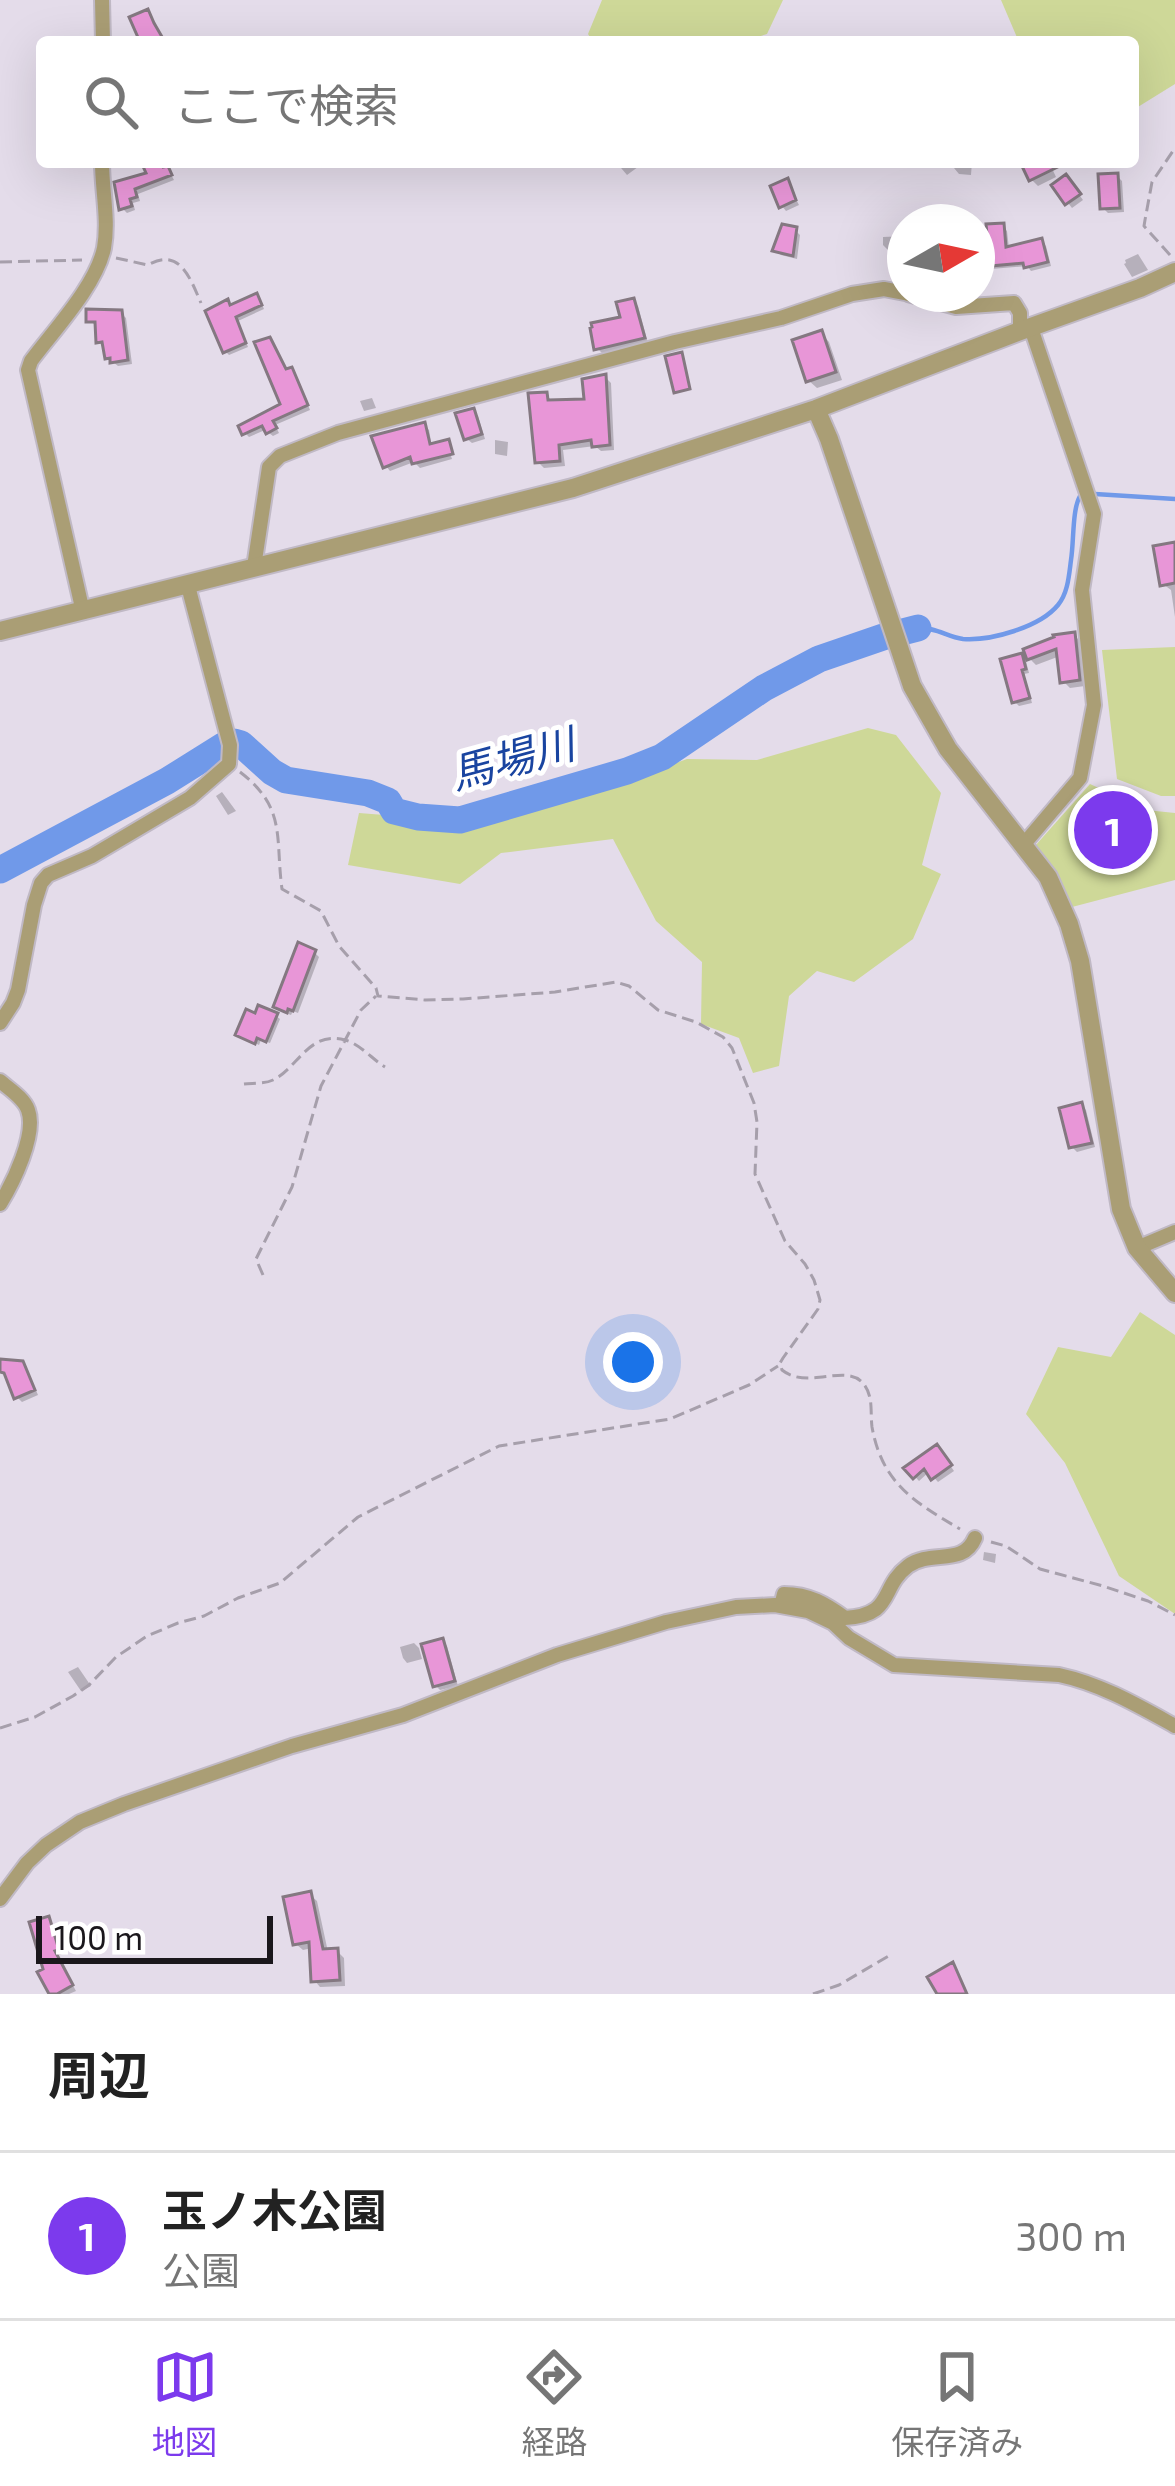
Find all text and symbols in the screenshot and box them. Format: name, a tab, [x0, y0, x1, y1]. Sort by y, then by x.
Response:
search box	[36, 36, 1139, 168]
icon: search	[78, 69, 144, 135]
text: ここで検索	[174, 77, 399, 131]
north arrow	[887, 204, 995, 312]
water label: 馬場川	[445, 716, 583, 797]
pin: 1	[1074, 785, 1152, 875]
your location	[603, 1332, 663, 1392]
scale bar	[36, 1910, 273, 1963]
text: 100 m	[54, 1917, 143, 1957]
text: 周辺	[48, 2043, 150, 2104]
text: 玉ノ木公園	[162, 2182, 387, 2236]
text: 1	[79, 2212, 95, 2259]
text: 300 m	[1015, 2212, 1127, 2259]
text: 公園	[162, 2246, 240, 2293]
tab: 地図	[152, 2344, 218, 2464]
tab: 経路	[521, 2344, 587, 2464]
tab: 保存済み	[891, 2344, 1023, 2464]

